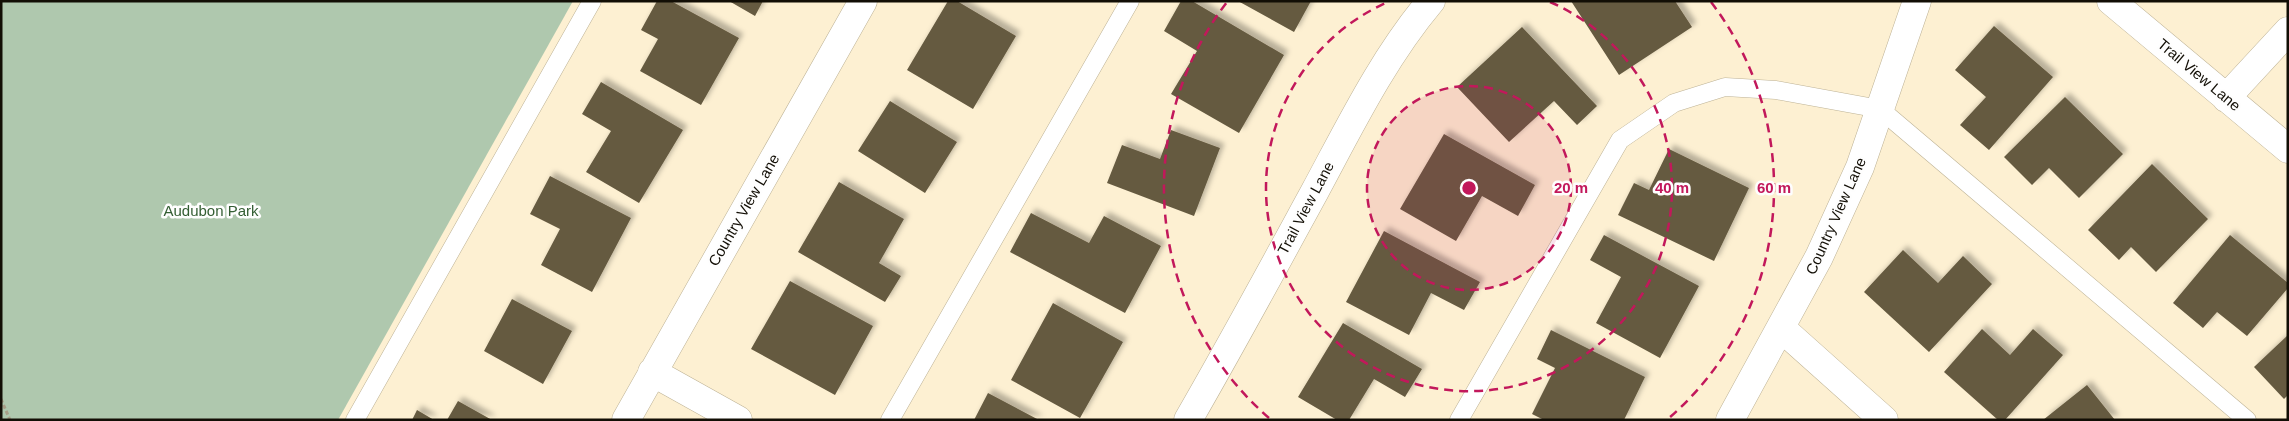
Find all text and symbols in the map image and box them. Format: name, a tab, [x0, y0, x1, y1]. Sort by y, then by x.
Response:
street label: Trail View Lane	[2155, 35, 2244, 114]
street label: Country View Lane	[705, 151, 783, 269]
street label: Country View Lane	[1802, 155, 1869, 277]
street label: Trail View Lane	[1274, 158, 1337, 257]
centre of rings	[1460, 179, 1478, 197]
text: 20 m	[1554, 179, 1588, 196]
text: 40 m	[1655, 179, 1689, 196]
text: 60 m	[1757, 179, 1791, 196]
park label: Audubon Park	[163, 202, 259, 219]

